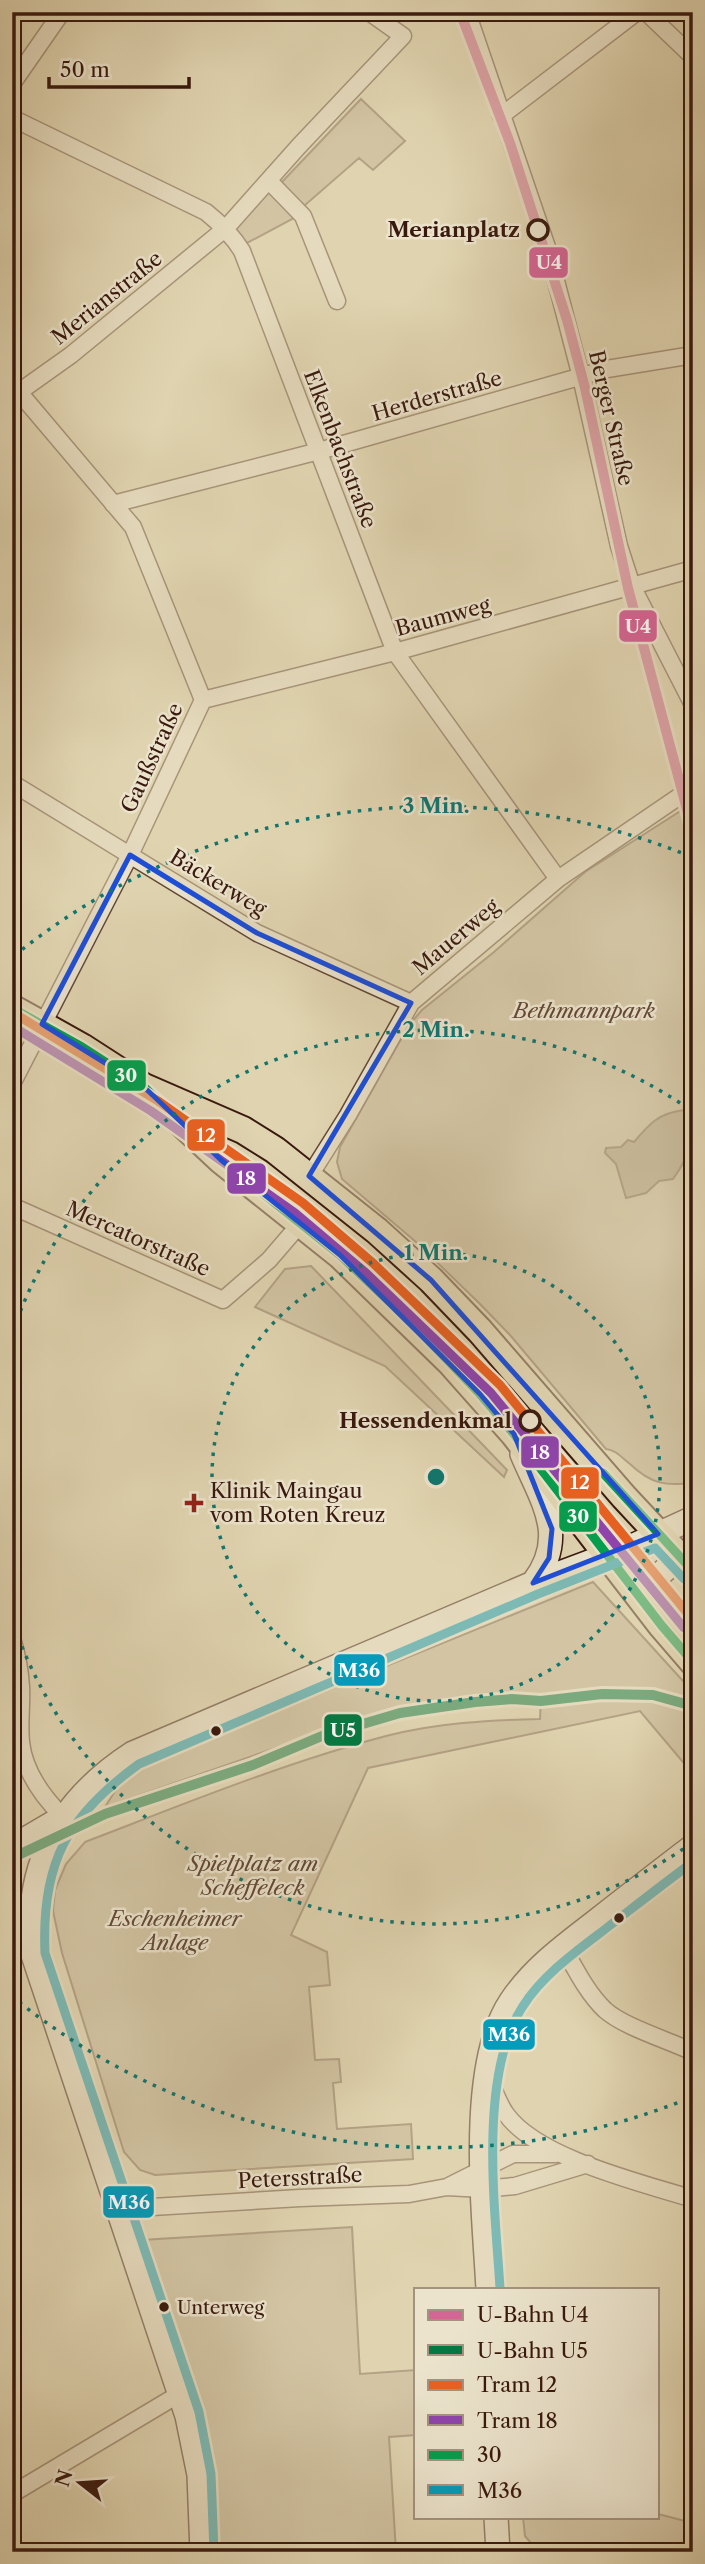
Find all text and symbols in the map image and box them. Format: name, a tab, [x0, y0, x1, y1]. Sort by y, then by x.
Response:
scale bar	[49, 46, 189, 90]
text: 50 m	[60, 57, 110, 82]
place label: Merianplatz	[387, 217, 520, 242]
marker: Merianplatz	[527, 219, 549, 241]
street label: Merianstraße	[47, 246, 167, 350]
line badge: U4	[528, 246, 569, 279]
text: U4	[536, 251, 562, 274]
street label: Berger Straße	[584, 348, 639, 488]
street label: Herderstraße	[369, 365, 505, 426]
street label: Elkenbachstraße	[299, 366, 382, 531]
street label: Baumweg	[393, 592, 494, 641]
line badge: U4	[618, 609, 658, 643]
text: U4	[625, 615, 651, 638]
street label: Gaußstraße	[115, 699, 188, 817]
text: 3 Min.	[402, 793, 470, 818]
street label: Bäckerweg	[165, 844, 272, 922]
street label: Mauerweg	[407, 893, 505, 980]
park label: Bethmannpark	[511, 998, 655, 1023]
text: 2 Min.	[402, 1017, 470, 1042]
line badge: 30	[106, 1059, 147, 1092]
text: 30	[115, 1064, 137, 1087]
line badge: 12	[186, 1118, 226, 1152]
text: 12	[196, 1124, 216, 1147]
line badge: 18	[226, 1162, 267, 1195]
text: 18	[236, 1167, 256, 1190]
street label: Mercatorstraße	[62, 1196, 214, 1281]
text: 1 Min.	[404, 1240, 468, 1265]
place label: Hessendenkmal	[339, 1408, 512, 1433]
marker: Hessendenkmal	[519, 1410, 541, 1432]
line badge: 18	[520, 1435, 560, 1469]
text: 18	[530, 1441, 550, 1464]
centre of rings	[424, 1465, 448, 1489]
line badge: 12	[560, 1466, 600, 1500]
text: 12	[570, 1471, 590, 1494]
place label: Klinik Maingau vom Roten Kreuz	[209, 1478, 385, 1527]
marker: Klinik Maingau vom Roten Kreuz	[184, 1493, 204, 1513]
line badge: 30	[558, 1500, 598, 1533]
text: 30	[567, 1505, 589, 1528]
line badge: M36	[333, 1653, 386, 1687]
text: M36	[338, 1659, 380, 1682]
line badge: U5	[323, 1713, 363, 1747]
text: U5	[330, 1719, 356, 1742]
unlabelled marker	[209, 1724, 223, 1738]
park label: Spielplatz am Scheffeleck	[186, 1851, 318, 1900]
park label: Eschenheimer Anlage	[106, 1906, 243, 1955]
unlabelled marker	[612, 1911, 626, 1925]
line badge: M36	[482, 2018, 536, 2051]
text: M36	[488, 2023, 530, 2046]
street label: Petersstraße	[237, 2162, 363, 2193]
line badge: M36	[102, 2185, 155, 2219]
text: M36	[108, 2191, 150, 2214]
legend	[414, 2288, 660, 2518]
place label: Unterweg	[177, 2296, 265, 2319]
marker: Unterweg	[157, 2300, 171, 2314]
text: U-Bahn U4	[477, 2302, 589, 2327]
text: U-Bahn U5	[477, 2338, 588, 2363]
text: Tram 12	[477, 2372, 557, 2397]
text: Tram 18	[477, 2408, 558, 2433]
text: 30	[477, 2442, 502, 2467]
north arrow	[46, 2448, 116, 2518]
text: N	[51, 2467, 78, 2489]
text: M36	[477, 2478, 522, 2503]

